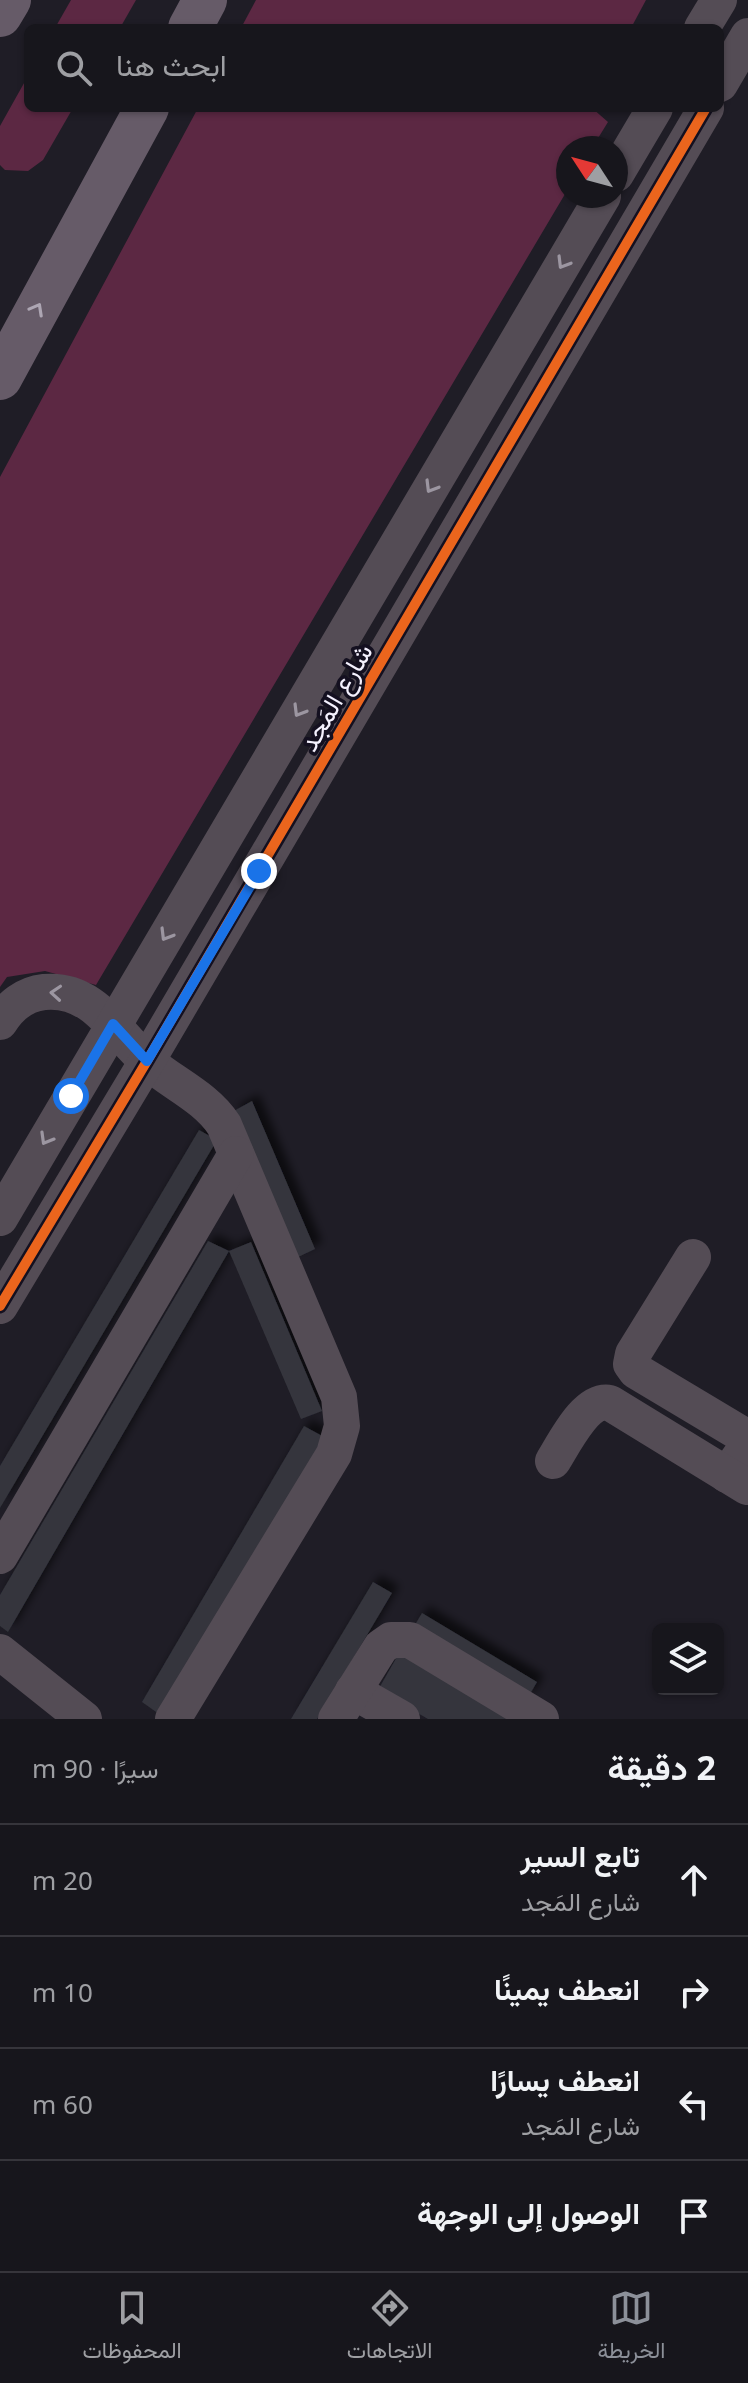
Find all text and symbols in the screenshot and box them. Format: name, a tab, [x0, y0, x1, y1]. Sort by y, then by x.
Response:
search box	[24, 24, 724, 112]
text: ابحث هنا	[116, 44, 227, 85]
icon: search	[52, 46, 96, 90]
north arrow	[556, 136, 628, 208]
one-way arrow	[557, 254, 573, 269]
one-way arrow	[28, 303, 43, 318]
one-way arrow	[425, 478, 441, 493]
street label: شارع المَجد	[290, 636, 381, 758]
one-way arrow	[293, 702, 308, 717]
route end	[241, 853, 277, 889]
one-way arrow	[160, 926, 176, 941]
one-way arrow	[49, 985, 62, 1002]
route start	[53, 1078, 89, 1114]
one-way arrow	[40, 1130, 56, 1145]
map controls	[652, 1623, 724, 1695]
button: layers	[652, 1623, 724, 1695]
text: 2 دقيقة	[608, 1744, 716, 1790]
text: سيرًا · 90 m	[32, 1750, 158, 1786]
text: تابع السير	[520, 1835, 640, 1876]
icon: ahead	[672, 1858, 716, 1902]
text: 20 m	[32, 1862, 93, 1898]
text: شارع المَجد	[521, 1883, 640, 1919]
text: انعطف يمينًا	[494, 1968, 640, 2009]
icon: right	[672, 1970, 716, 2014]
text: 10 m	[32, 1974, 93, 2010]
text: انعطف يسارًا	[490, 2059, 640, 2100]
icon: left	[672, 2082, 716, 2126]
text: 60 m	[32, 2086, 93, 2122]
text: شارع المَجد	[521, 2107, 640, 2143]
text: الوصول إلى الوجهة	[417, 2192, 640, 2233]
icon: arrive	[672, 2194, 716, 2238]
tab: المحفوظات	[83, 2286, 182, 2370]
tab: الاتجاهات	[347, 2286, 432, 2370]
tab: الخريطة	[597, 2286, 665, 2370]

